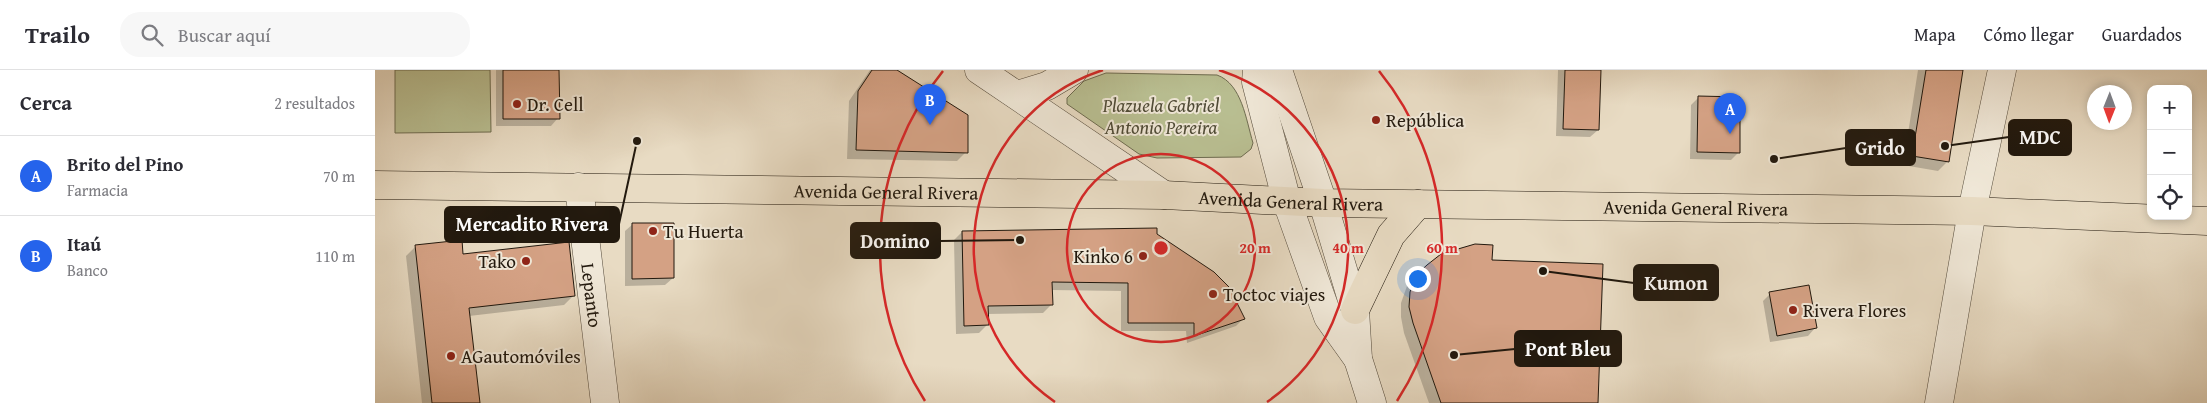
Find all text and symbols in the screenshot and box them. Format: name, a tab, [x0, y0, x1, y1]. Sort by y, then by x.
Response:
search box	[120, 12, 470, 57]
text: Trailo	[25, 17, 90, 52]
icon: search	[138, 21, 166, 49]
text: Buscar aquí	[178, 21, 271, 49]
text: Mapa	[1914, 21, 1956, 48]
text: Cómo llegar	[1984, 21, 2074, 48]
text: Guardados	[2102, 21, 2182, 48]
pin: B	[914, 84, 946, 125]
north arrow	[2087, 85, 2132, 130]
map controls	[2147, 85, 2192, 220]
button: +	[2147, 85, 2192, 130]
text: Cerca	[20, 87, 72, 118]
place label: Dr. Cell	[527, 90, 584, 118]
text: 2 resultados	[274, 91, 355, 115]
park label: Plazuela Gabriel Antonio Pereira	[1102, 91, 1220, 141]
pin: A	[1714, 93, 1746, 134]
marker: Dr. Cell	[511, 98, 523, 110]
place label: República	[1386, 106, 1464, 134]
marker: República	[1370, 114, 1382, 126]
callout: MDC	[2009, 120, 2071, 155]
text: MDC	[2019, 122, 2061, 151]
callout: Grido	[1846, 130, 1915, 165]
button: −	[2147, 130, 2192, 175]
text: Grido	[1855, 133, 1905, 162]
text: Brito del Pino	[67, 150, 183, 178]
text: A	[31, 164, 41, 188]
text: 70 m	[323, 164, 355, 188]
button: locate	[2147, 175, 2192, 220]
street label: Avenida General Rivera	[793, 176, 978, 207]
text: Farmacia	[67, 178, 128, 202]
street label: Avenida General Rivera	[1198, 183, 1383, 218]
street label: Avenida General Rivera	[1603, 192, 1788, 223]
callout: Mercadito Rivera	[445, 207, 619, 242]
text: Mercadito Rivera	[455, 209, 609, 238]
place label: Tu Huerta	[663, 217, 743, 245]
callout: Domino	[851, 223, 940, 258]
marker: Tu Huerta	[647, 225, 659, 237]
text: Domino	[860, 226, 930, 255]
text: Itaú	[67, 230, 101, 258]
text: 20 m	[1239, 237, 1271, 258]
text: 40 m	[1332, 237, 1364, 258]
text: 60 m	[1426, 237, 1458, 258]
centre of rings	[1152, 239, 1170, 257]
place label: Kinko 6	[1073, 242, 1133, 270]
text: B	[31, 244, 41, 268]
text: 110 m	[315, 244, 355, 268]
place label: Tako	[478, 247, 516, 275]
marker: Kinko 6	[1137, 250, 1149, 262]
marker: Tako	[520, 255, 532, 267]
text: Banco	[67, 258, 108, 282]
street label: Lepanto	[574, 262, 610, 329]
callout: Kumon	[1634, 265, 1718, 300]
your location	[1405, 266, 1431, 292]
text: Kumon	[1644, 268, 1708, 297]
place label: Toctoc viajes	[1223, 280, 1325, 308]
marker: Toctoc viajes	[1207, 288, 1219, 300]
place label: Rivera Flores	[1803, 296, 1906, 324]
marker: Rivera Flores	[1787, 304, 1799, 316]
callout: Pont Bleu	[1515, 331, 1621, 366]
text: Pont Bleu	[1525, 334, 1611, 363]
place label: AGautomóviles	[461, 342, 581, 370]
marker: AGautomóviles	[445, 350, 457, 362]

